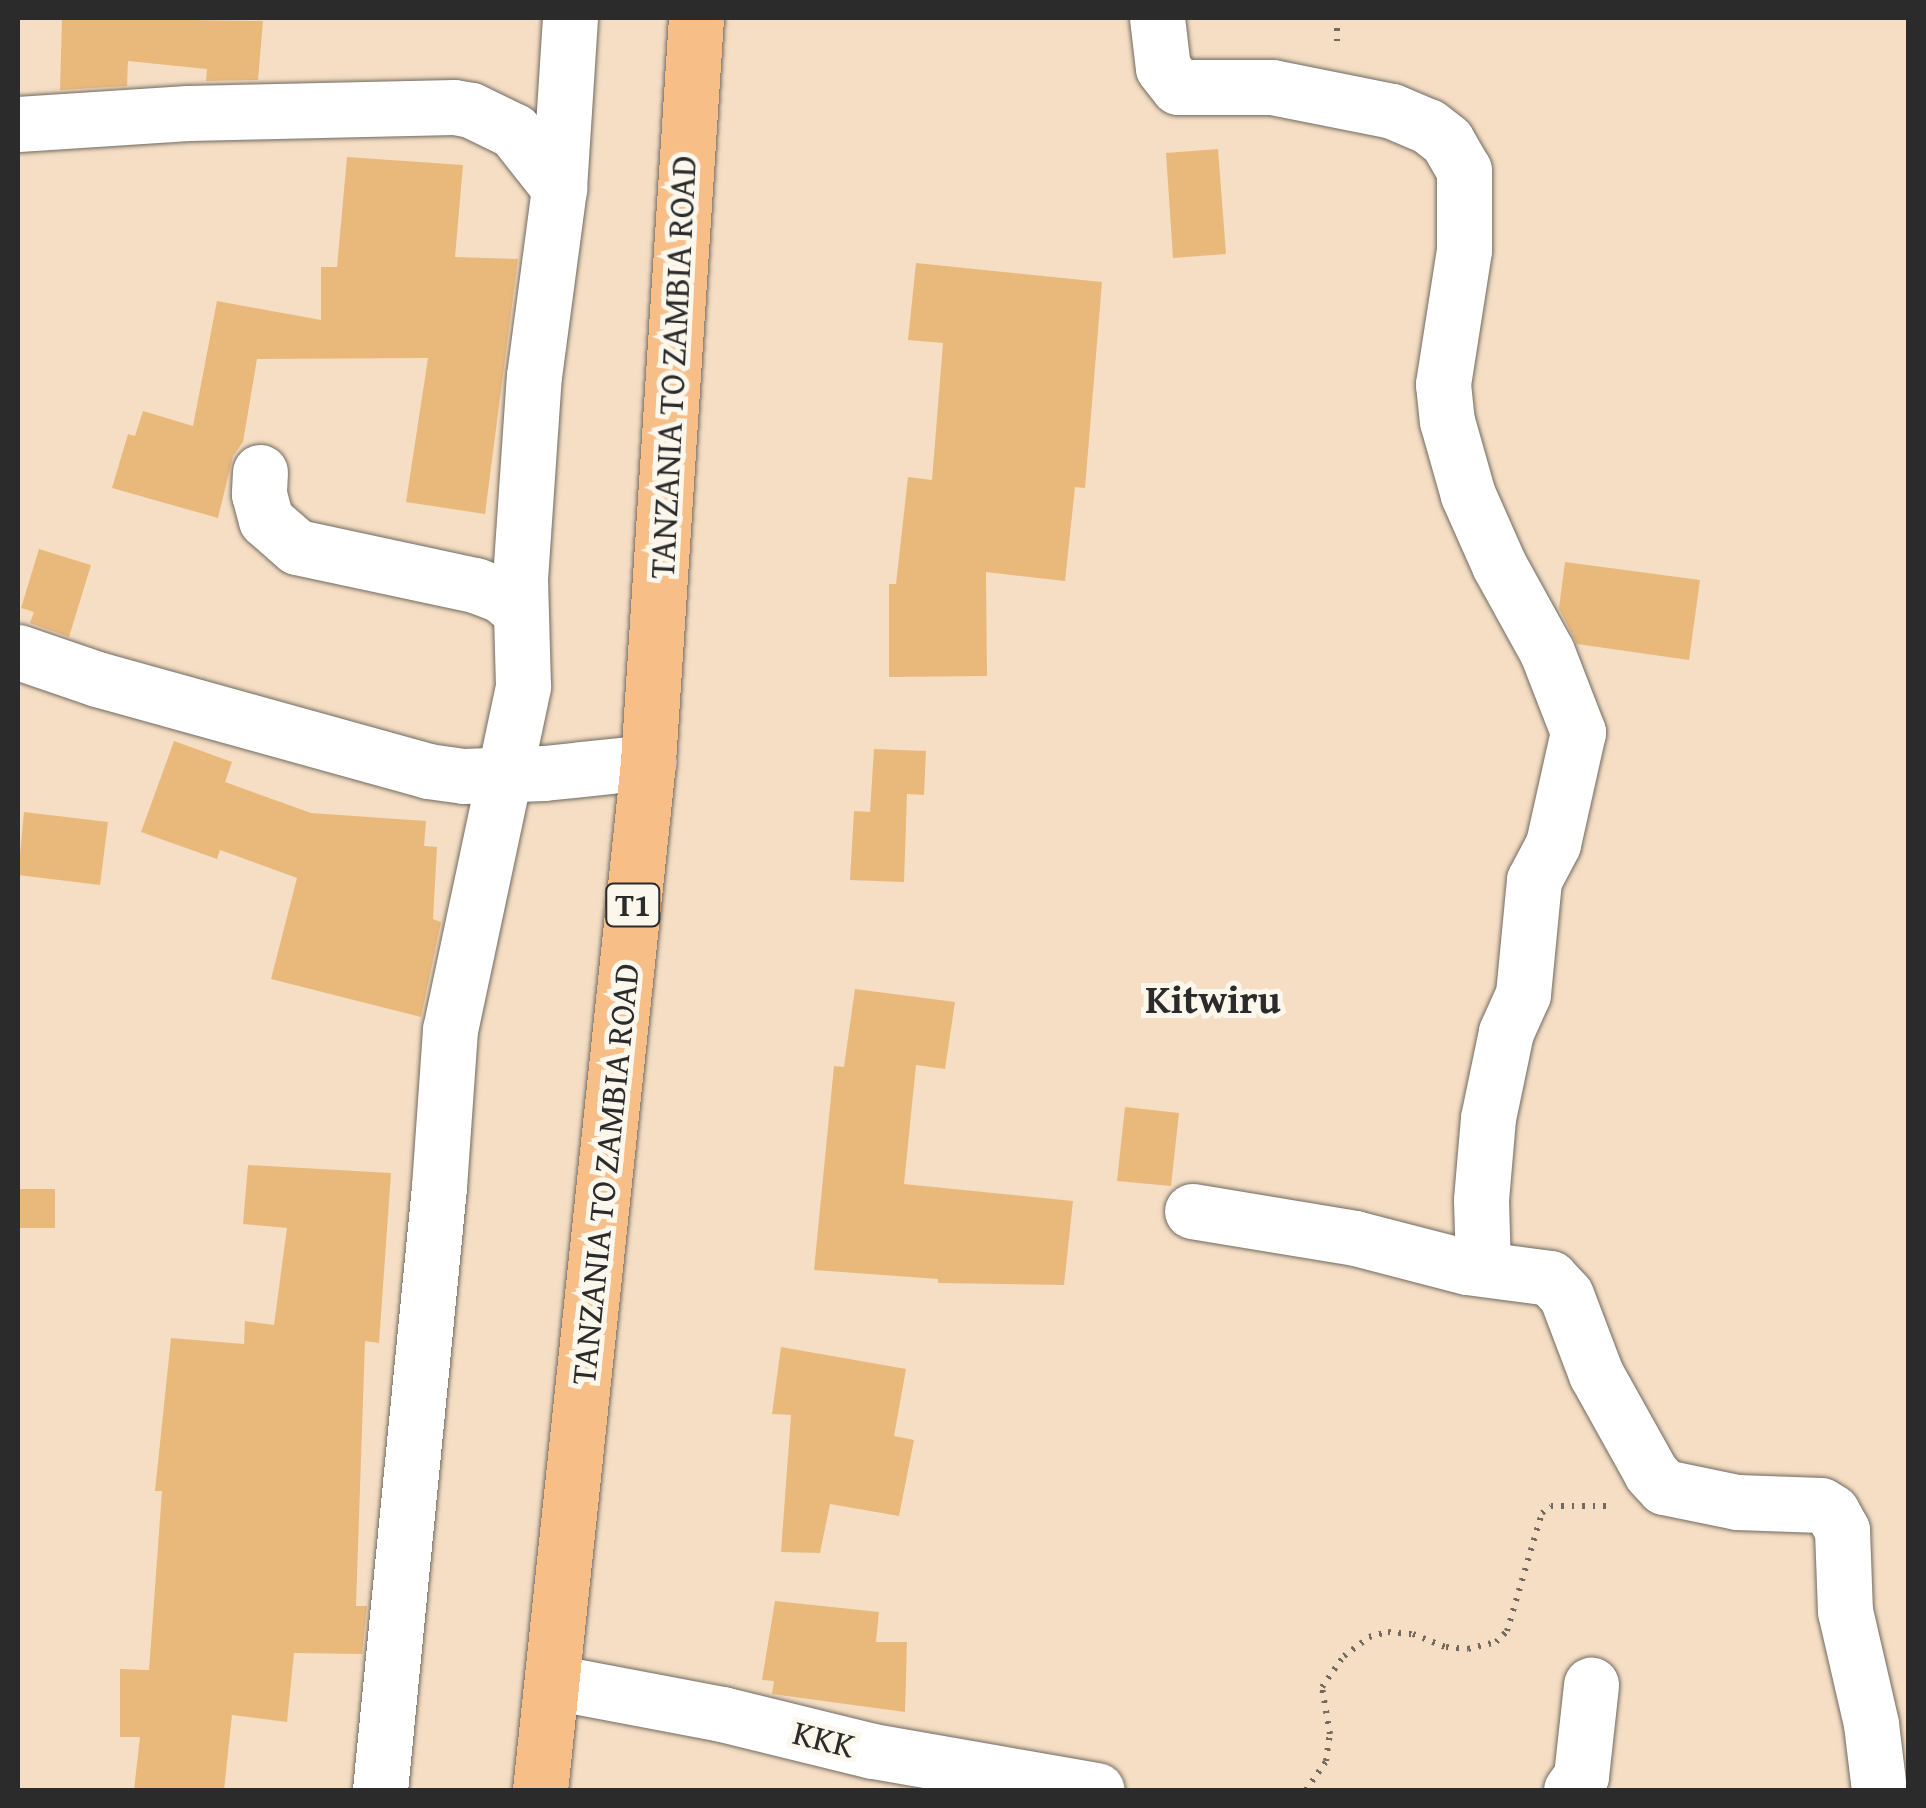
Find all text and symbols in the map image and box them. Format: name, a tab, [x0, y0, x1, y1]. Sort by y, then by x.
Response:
street label: TANZANIA TO ZAMBIA ROAD	[641, 154, 705, 580]
road number: T1	[603, 878, 663, 932]
street label: TANZANIA TO ZAMBIA ROAD	[562, 961, 648, 1387]
district label: Kitwiru	[1145, 975, 1281, 1023]
street label: KKK	[789, 1711, 859, 1767]

